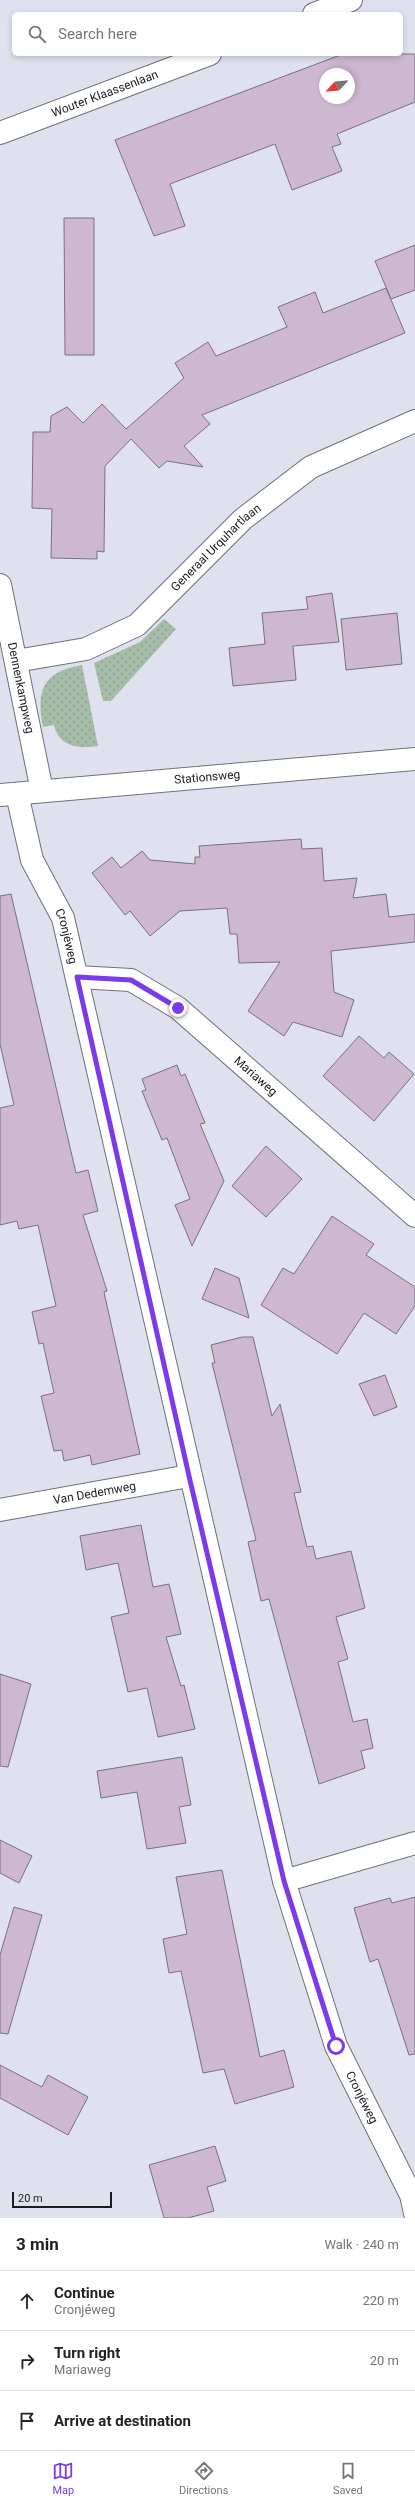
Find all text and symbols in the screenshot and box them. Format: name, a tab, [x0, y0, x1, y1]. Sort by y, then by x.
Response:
search box	[12, 12, 403, 56]
icon: search	[26, 23, 48, 45]
text: Search here	[58, 25, 137, 43]
street label: Wouter Klaassenlaan	[50, 67, 160, 120]
north arrow	[319, 68, 355, 104]
street label: Generaal Urquhartlaan	[168, 501, 264, 594]
street label: Dennenkampweg	[5, 641, 37, 735]
street label: Stationsweg	[174, 767, 241, 787]
street label: Cronjéweg	[52, 906, 80, 965]
route end	[169, 999, 187, 1017]
street label: Mariaweg	[231, 1053, 280, 1099]
street label: Van Dedemweg	[52, 1479, 137, 1507]
route start	[327, 2037, 345, 2055]
street label: Cronjéweg	[343, 2069, 381, 2126]
scale bar	[12, 2190, 112, 2209]
text: 20 m	[18, 2192, 43, 2205]
text: 3 min	[16, 2234, 59, 2254]
text: Walk · 240 m	[324, 2237, 399, 2252]
text: Continue	[54, 2284, 115, 2302]
icon: ahead	[16, 2290, 38, 2312]
text: 220 m	[362, 2293, 399, 2308]
text: Cronjéweg	[54, 2302, 115, 2317]
text: Turn right	[54, 2344, 120, 2362]
icon: right	[16, 2350, 38, 2372]
text: 20 m	[370, 2353, 399, 2368]
text: Mariaweg	[54, 2362, 111, 2377]
icon: arrive	[16, 2410, 38, 2432]
text: Arrive at destination	[54, 2412, 191, 2430]
tab: Map	[52, 2460, 74, 2497]
tab: Directions	[179, 2460, 228, 2497]
tab: Saved	[333, 2460, 363, 2497]

